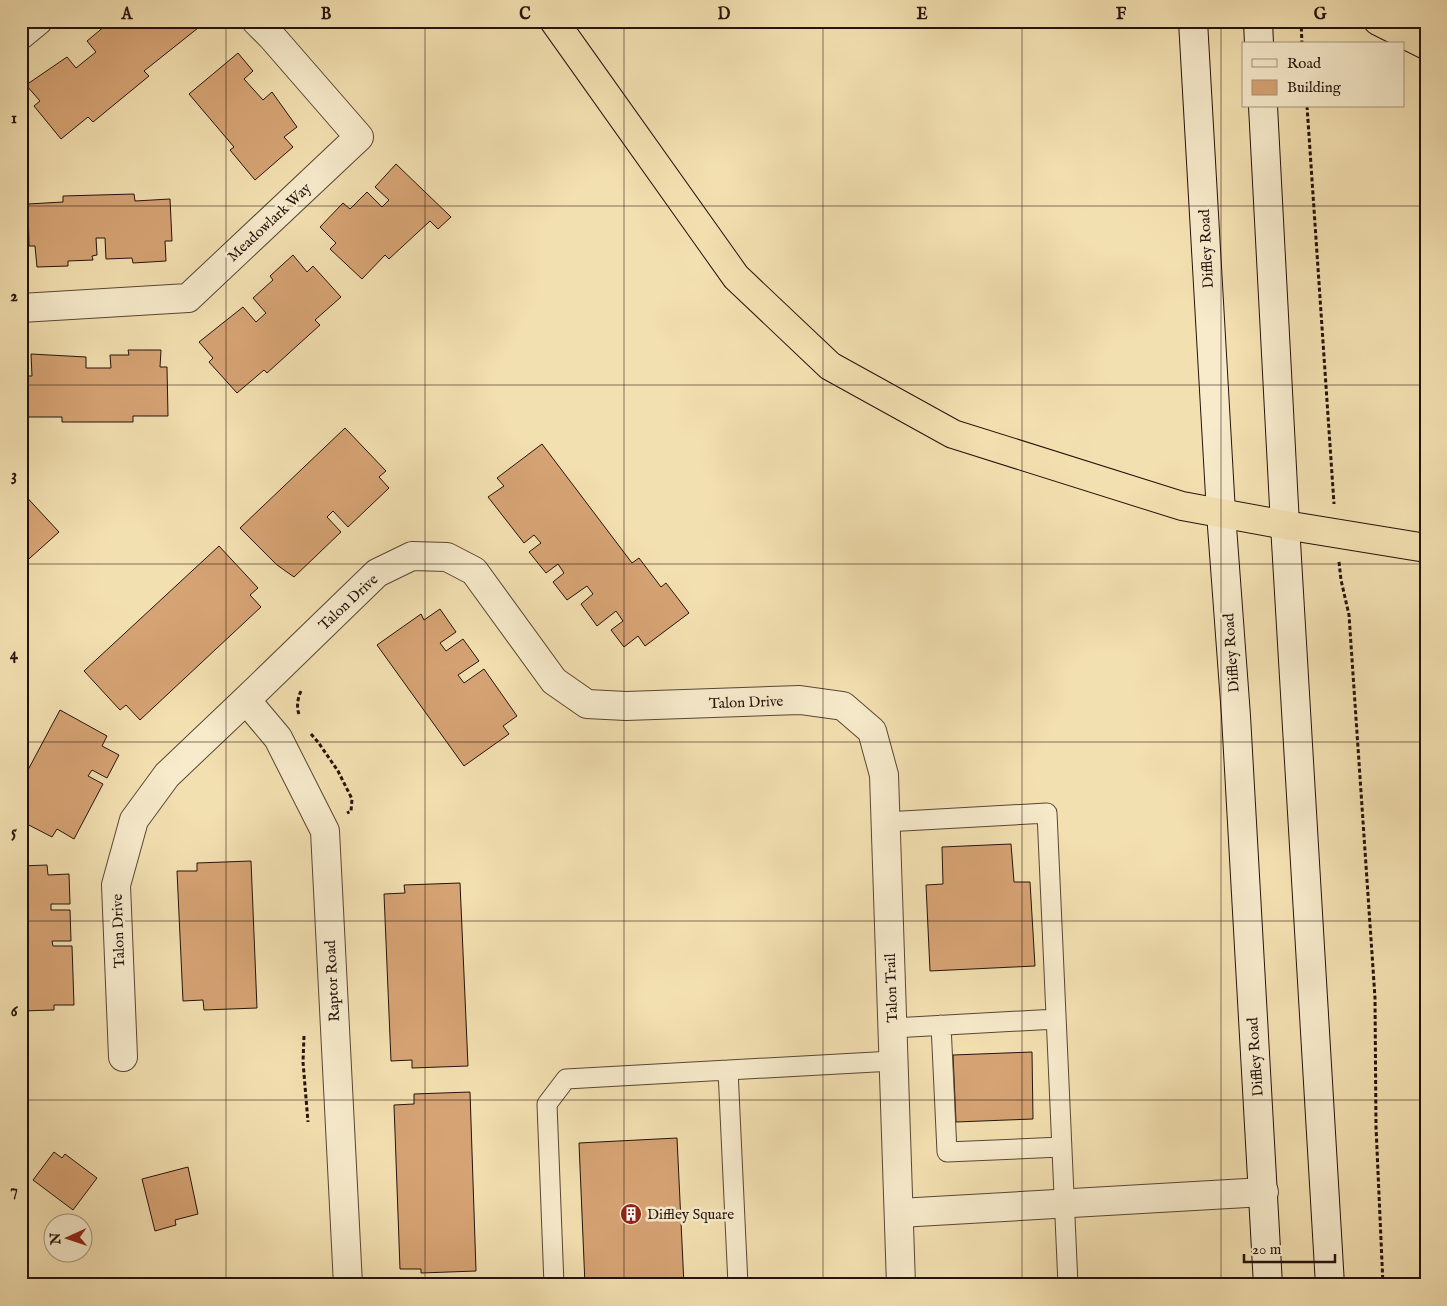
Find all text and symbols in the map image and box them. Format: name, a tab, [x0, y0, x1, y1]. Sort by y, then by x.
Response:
text: A	[121, 5, 134, 25]
text: B	[321, 5, 332, 25]
text: C	[519, 5, 531, 25]
text: D	[718, 5, 731, 25]
text: E	[916, 5, 928, 25]
text: F	[1116, 5, 1127, 25]
text: G	[1314, 5, 1327, 25]
legend	[1242, 42, 1404, 108]
text: Road	[1287, 54, 1322, 73]
text: Building	[1287, 78, 1342, 97]
text: 1	[11, 109, 17, 129]
street label: Meadowlark Way	[224, 178, 316, 266]
street label: Diffley Road	[1195, 208, 1218, 289]
text: 2	[10, 287, 18, 307]
text: 3	[11, 466, 17, 486]
street label: Talon Drive	[315, 570, 382, 635]
street label: Diffley Road	[1219, 612, 1244, 693]
text: 4	[10, 645, 19, 665]
street label: Talon Drive	[708, 692, 784, 713]
text: 5	[11, 823, 17, 843]
street label: Talon Drive	[108, 893, 129, 969]
street label: Raptor Road	[321, 939, 344, 1022]
street label: Talon Trail	[881, 952, 902, 1023]
text: 6	[11, 1002, 19, 1022]
street label: Diffley Road	[1243, 1016, 1268, 1097]
text: 7	[10, 1181, 18, 1201]
building icon: Diffley Square	[619, 1202, 643, 1226]
place label: Diffley Square	[647, 1205, 734, 1224]
north arrow	[42, 1214, 92, 1264]
scale bar	[1244, 1231, 1336, 1263]
text: N	[47, 1232, 65, 1246]
text: 20 m	[1252, 1240, 1282, 1259]

